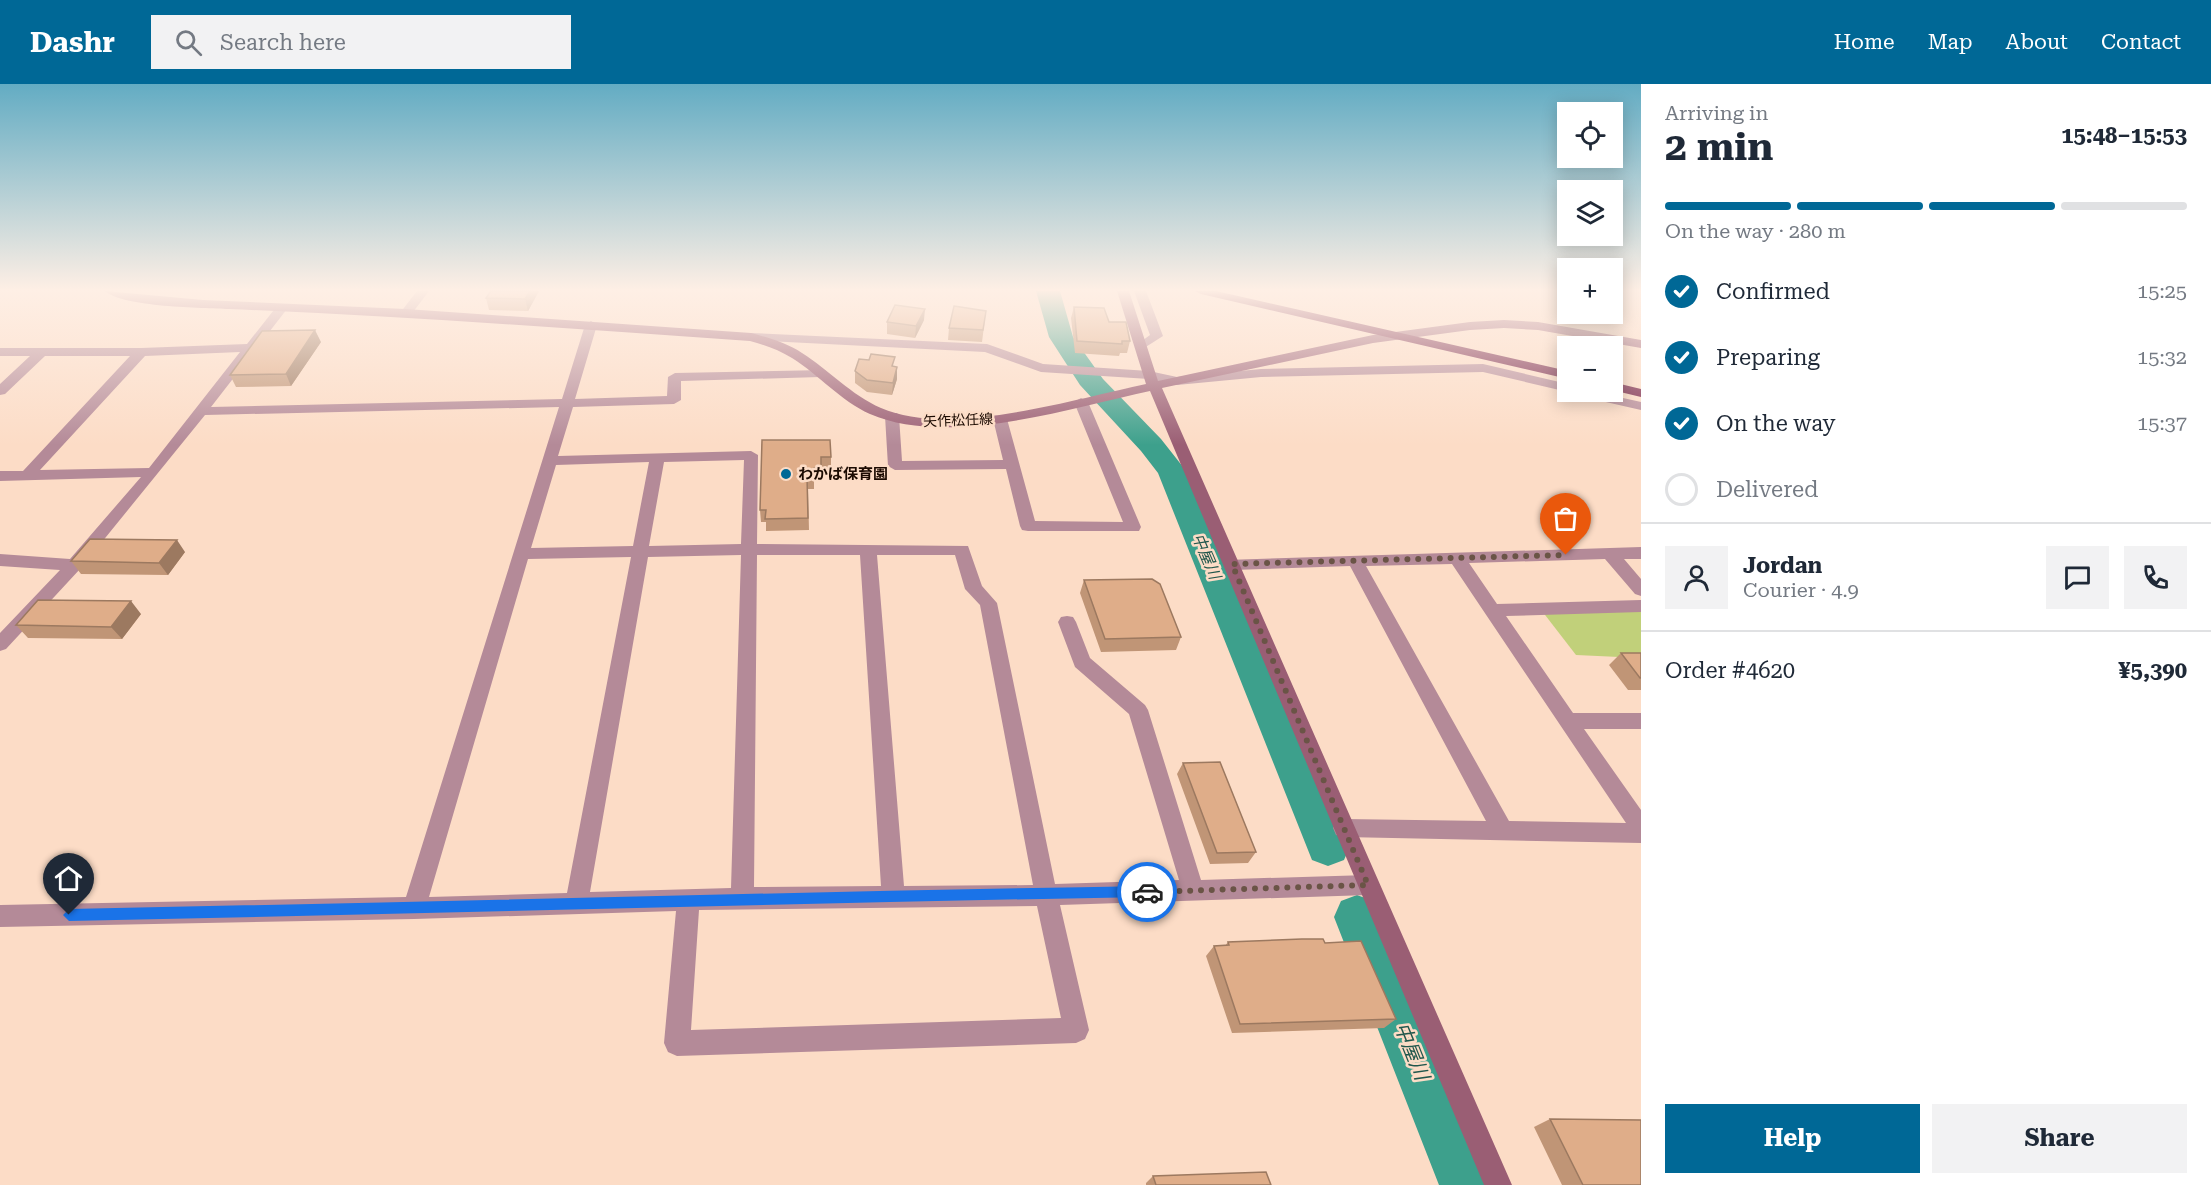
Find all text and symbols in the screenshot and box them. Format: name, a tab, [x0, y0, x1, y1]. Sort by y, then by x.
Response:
search box	[151, 15, 571, 69]
text: Dashr	[30, 26, 115, 59]
icon: search	[172, 26, 205, 59]
text: Search here	[220, 30, 346, 55]
text: Home	[1834, 30, 1895, 54]
text: Map	[1928, 30, 1973, 54]
text: About	[2006, 30, 2068, 54]
text: Contact	[2101, 30, 2181, 54]
text: Arriving in	[1665, 101, 1768, 125]
map controls	[1557, 102, 1623, 402]
button: locate	[1557, 102, 1623, 168]
text: 15:48–15:53	[2061, 123, 2187, 148]
text: 2 min	[1665, 124, 1773, 170]
button: layers	[1557, 180, 1623, 246]
text: On the way · 280 m	[1665, 219, 1846, 243]
button: +	[1557, 258, 1623, 324]
icon: check	[1665, 275, 1698, 308]
text: Confirmed	[1716, 279, 1830, 304]
text: 15:25	[2137, 279, 2187, 303]
button: −	[1557, 336, 1623, 402]
icon: check	[1665, 341, 1698, 374]
text: Preparing	[1716, 345, 1820, 370]
text: 15:32	[2137, 345, 2187, 369]
icon: check	[1665, 407, 1698, 440]
street label: 矢作松任線	[923, 411, 993, 429]
text: On the way	[1716, 411, 1836, 436]
text: 15:37	[2137, 411, 2187, 435]
place label: わかば保育園	[798, 465, 888, 483]
marker: わかば保育園	[779, 467, 793, 481]
text: Delivered	[1716, 477, 1818, 502]
pin	[1540, 493, 1591, 555]
icon: bag	[1549, 502, 1582, 535]
water label: 中屋川	[1188, 530, 1225, 584]
button: person	[1665, 546, 1728, 609]
button: chat	[2046, 546, 2109, 609]
button: phone	[2124, 546, 2187, 609]
text: Jordan	[1743, 553, 1822, 578]
text: Courier · 4.9	[1743, 578, 1859, 602]
text: Order #4620	[1665, 658, 1795, 683]
text: ¥5,390	[2118, 658, 2187, 683]
pin	[43, 853, 94, 915]
icon: home	[52, 862, 85, 895]
courier	[1117, 862, 1177, 922]
icon: car	[1131, 876, 1164, 909]
water label: 中屋川	[1390, 1019, 1435, 1085]
button: Help	[1665, 1104, 1920, 1173]
button: Share	[1932, 1104, 2187, 1173]

